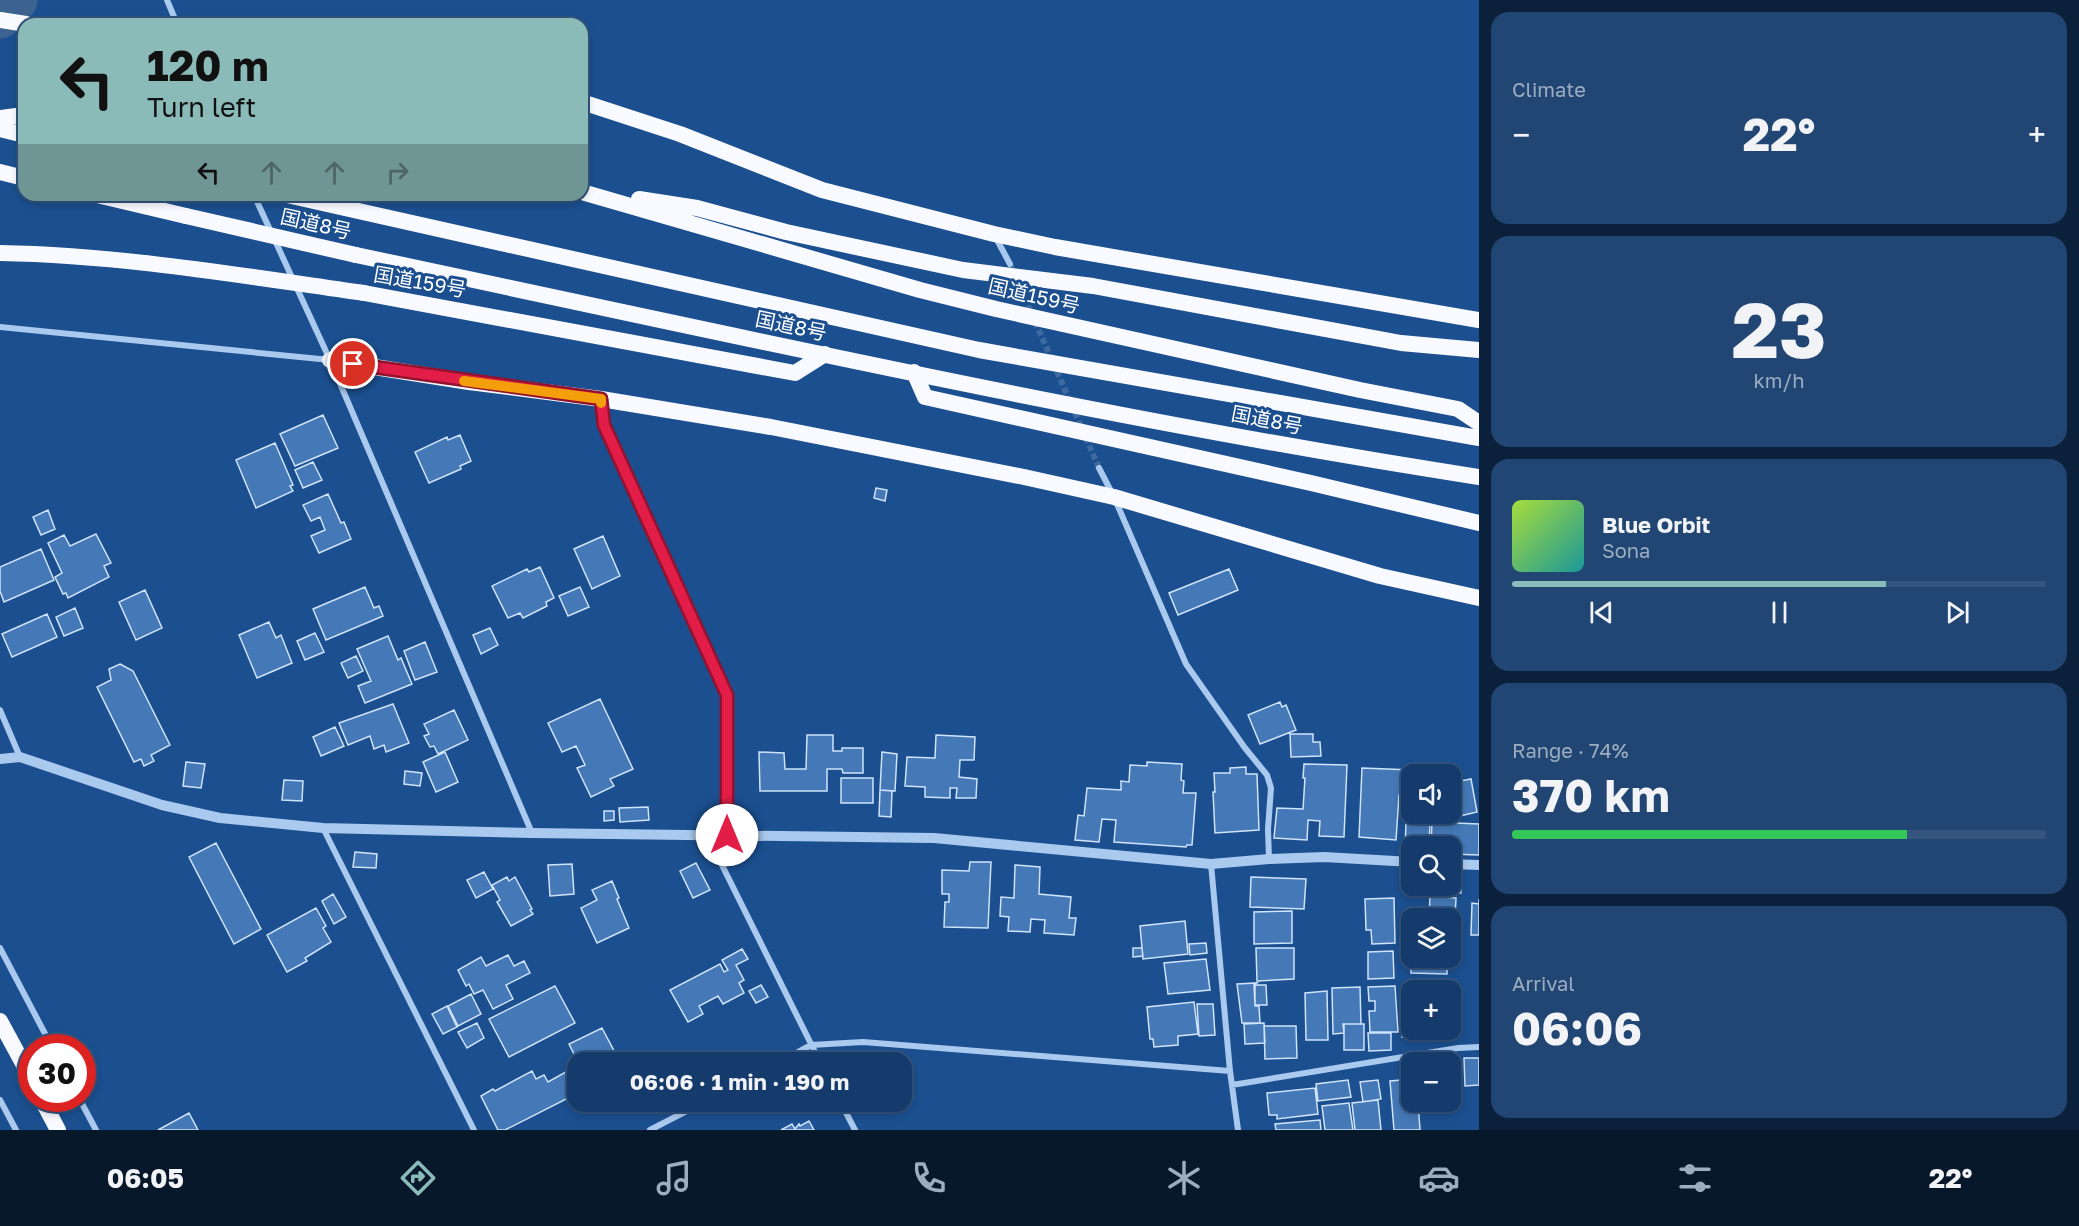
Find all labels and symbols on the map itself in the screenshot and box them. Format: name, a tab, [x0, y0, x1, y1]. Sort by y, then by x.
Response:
street label: 国道8号	[278, 203, 354, 243]
street label: 国道159号	[372, 261, 468, 301]
street label: 国道159号	[986, 273, 1082, 317]
street label: 国道8号	[753, 306, 829, 344]
pin	[327, 338, 378, 389]
street label: 国道8号	[1229, 400, 1305, 438]
position arrow	[695, 803, 759, 867]
speed limit sign: 30	[18, 1034, 96, 1112]

